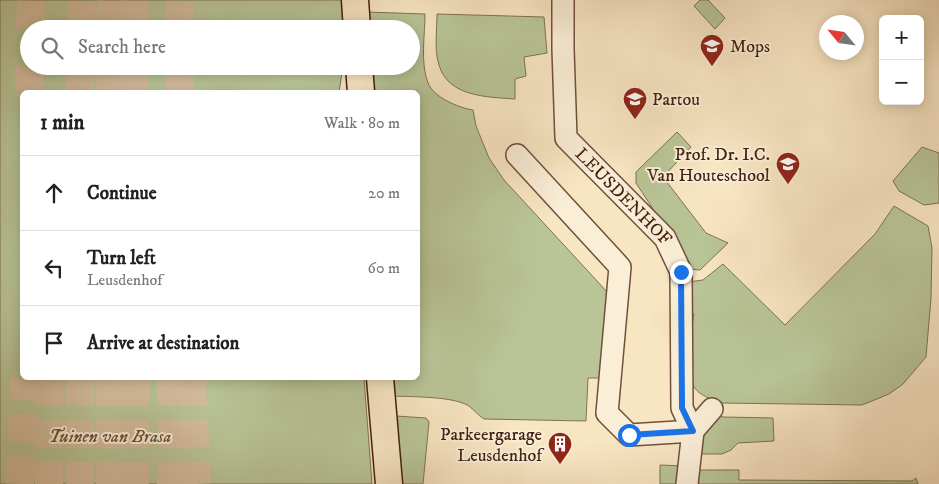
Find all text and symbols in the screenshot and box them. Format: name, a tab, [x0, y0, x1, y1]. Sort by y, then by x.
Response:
north arrow	[819, 15, 864, 60]
map controls	[879, 15, 924, 105]
button: +	[879, 15, 924, 60]
search box	[20, 20, 420, 75]
school or university icon: Mops	[699, 33, 725, 67]
icon: search	[38, 34, 66, 62]
text: Search here	[78, 36, 166, 59]
place label: Mops	[730, 36, 770, 58]
button: −	[879, 60, 924, 105]
school or university icon: Partou	[622, 86, 648, 120]
place label: Partou	[652, 89, 700, 111]
text: 1 min	[40, 110, 84, 136]
text: Walk · 80 m	[324, 113, 400, 133]
street label: LEUSDENHOF	[570, 144, 676, 250]
place label: Prof. Dr. I.C. Van Houteschool	[646, 144, 771, 187]
school or university icon: Prof. Dr. I.C. Van Houteschool	[775, 151, 801, 185]
icon: ahead	[40, 179, 68, 207]
text: Continue	[87, 182, 157, 205]
text: 20 m	[368, 183, 400, 203]
text: Turn left	[87, 247, 156, 270]
icon: left	[40, 254, 68, 282]
text: 60 m	[368, 258, 400, 278]
route end	[670, 261, 693, 284]
text: Leusdenhof	[87, 270, 162, 290]
icon: arrive	[40, 329, 68, 357]
text: Arrive at destination	[87, 332, 239, 355]
place label: Parkeergarage Leusdenhof	[440, 424, 545, 467]
route start	[618, 424, 641, 447]
park label: Tuinen van Brasa	[49, 426, 171, 448]
building icon: Parkeergarage Leusdenhof	[547, 431, 573, 465]

